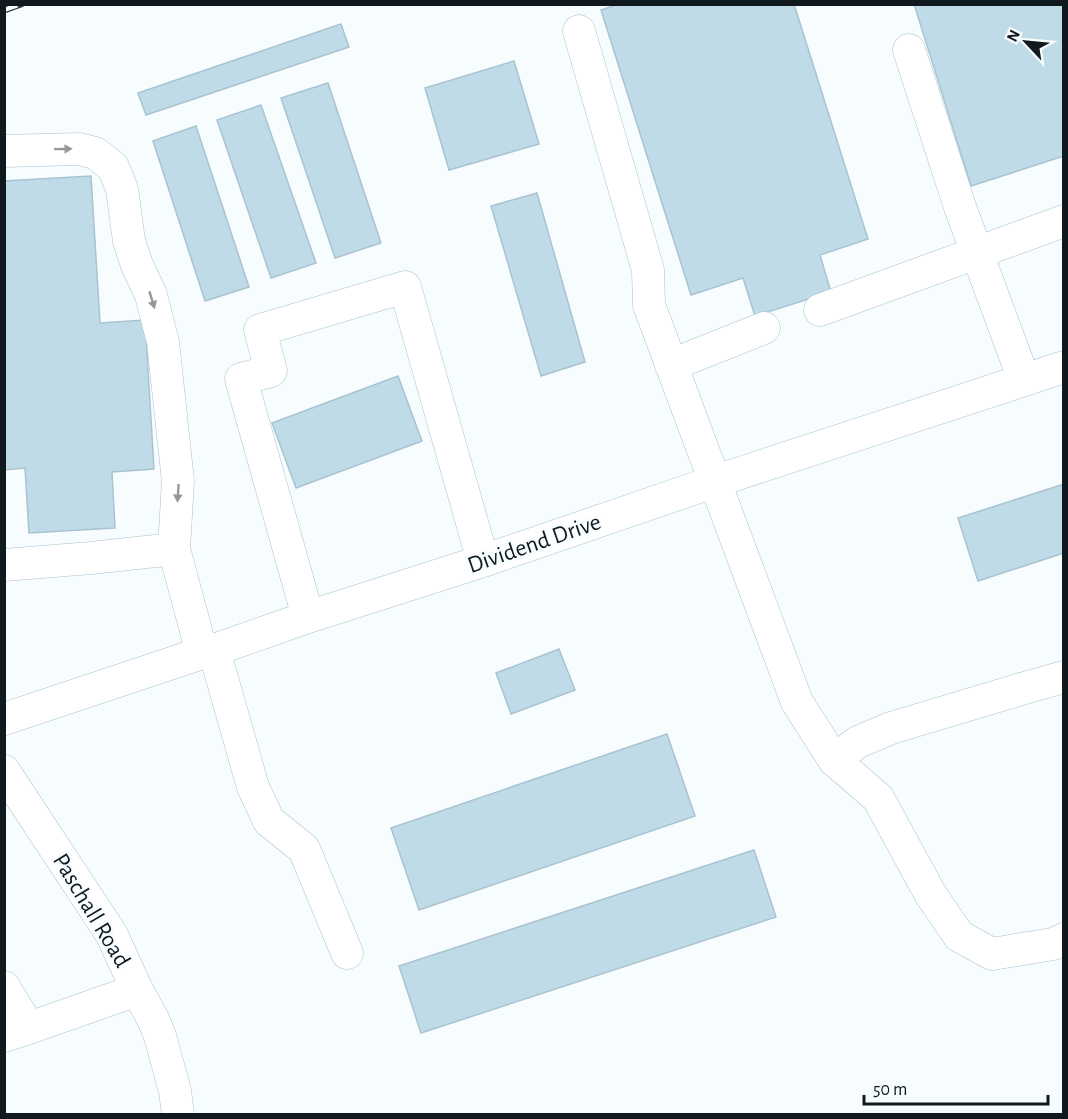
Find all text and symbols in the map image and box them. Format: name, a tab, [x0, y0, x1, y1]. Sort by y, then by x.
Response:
north arrow	[996, 12, 1056, 72]
text: N	[1004, 27, 1023, 44]
one-way arrow	[53, 144, 72, 154]
one-way arrow	[148, 291, 157, 309]
one-way arrow	[173, 483, 182, 502]
street label: Dividend Drive	[464, 510, 604, 578]
street label: Paschall Road	[48, 849, 134, 972]
scale bar	[864, 1068, 1048, 1106]
text: 50 m	[873, 1081, 907, 1099]

